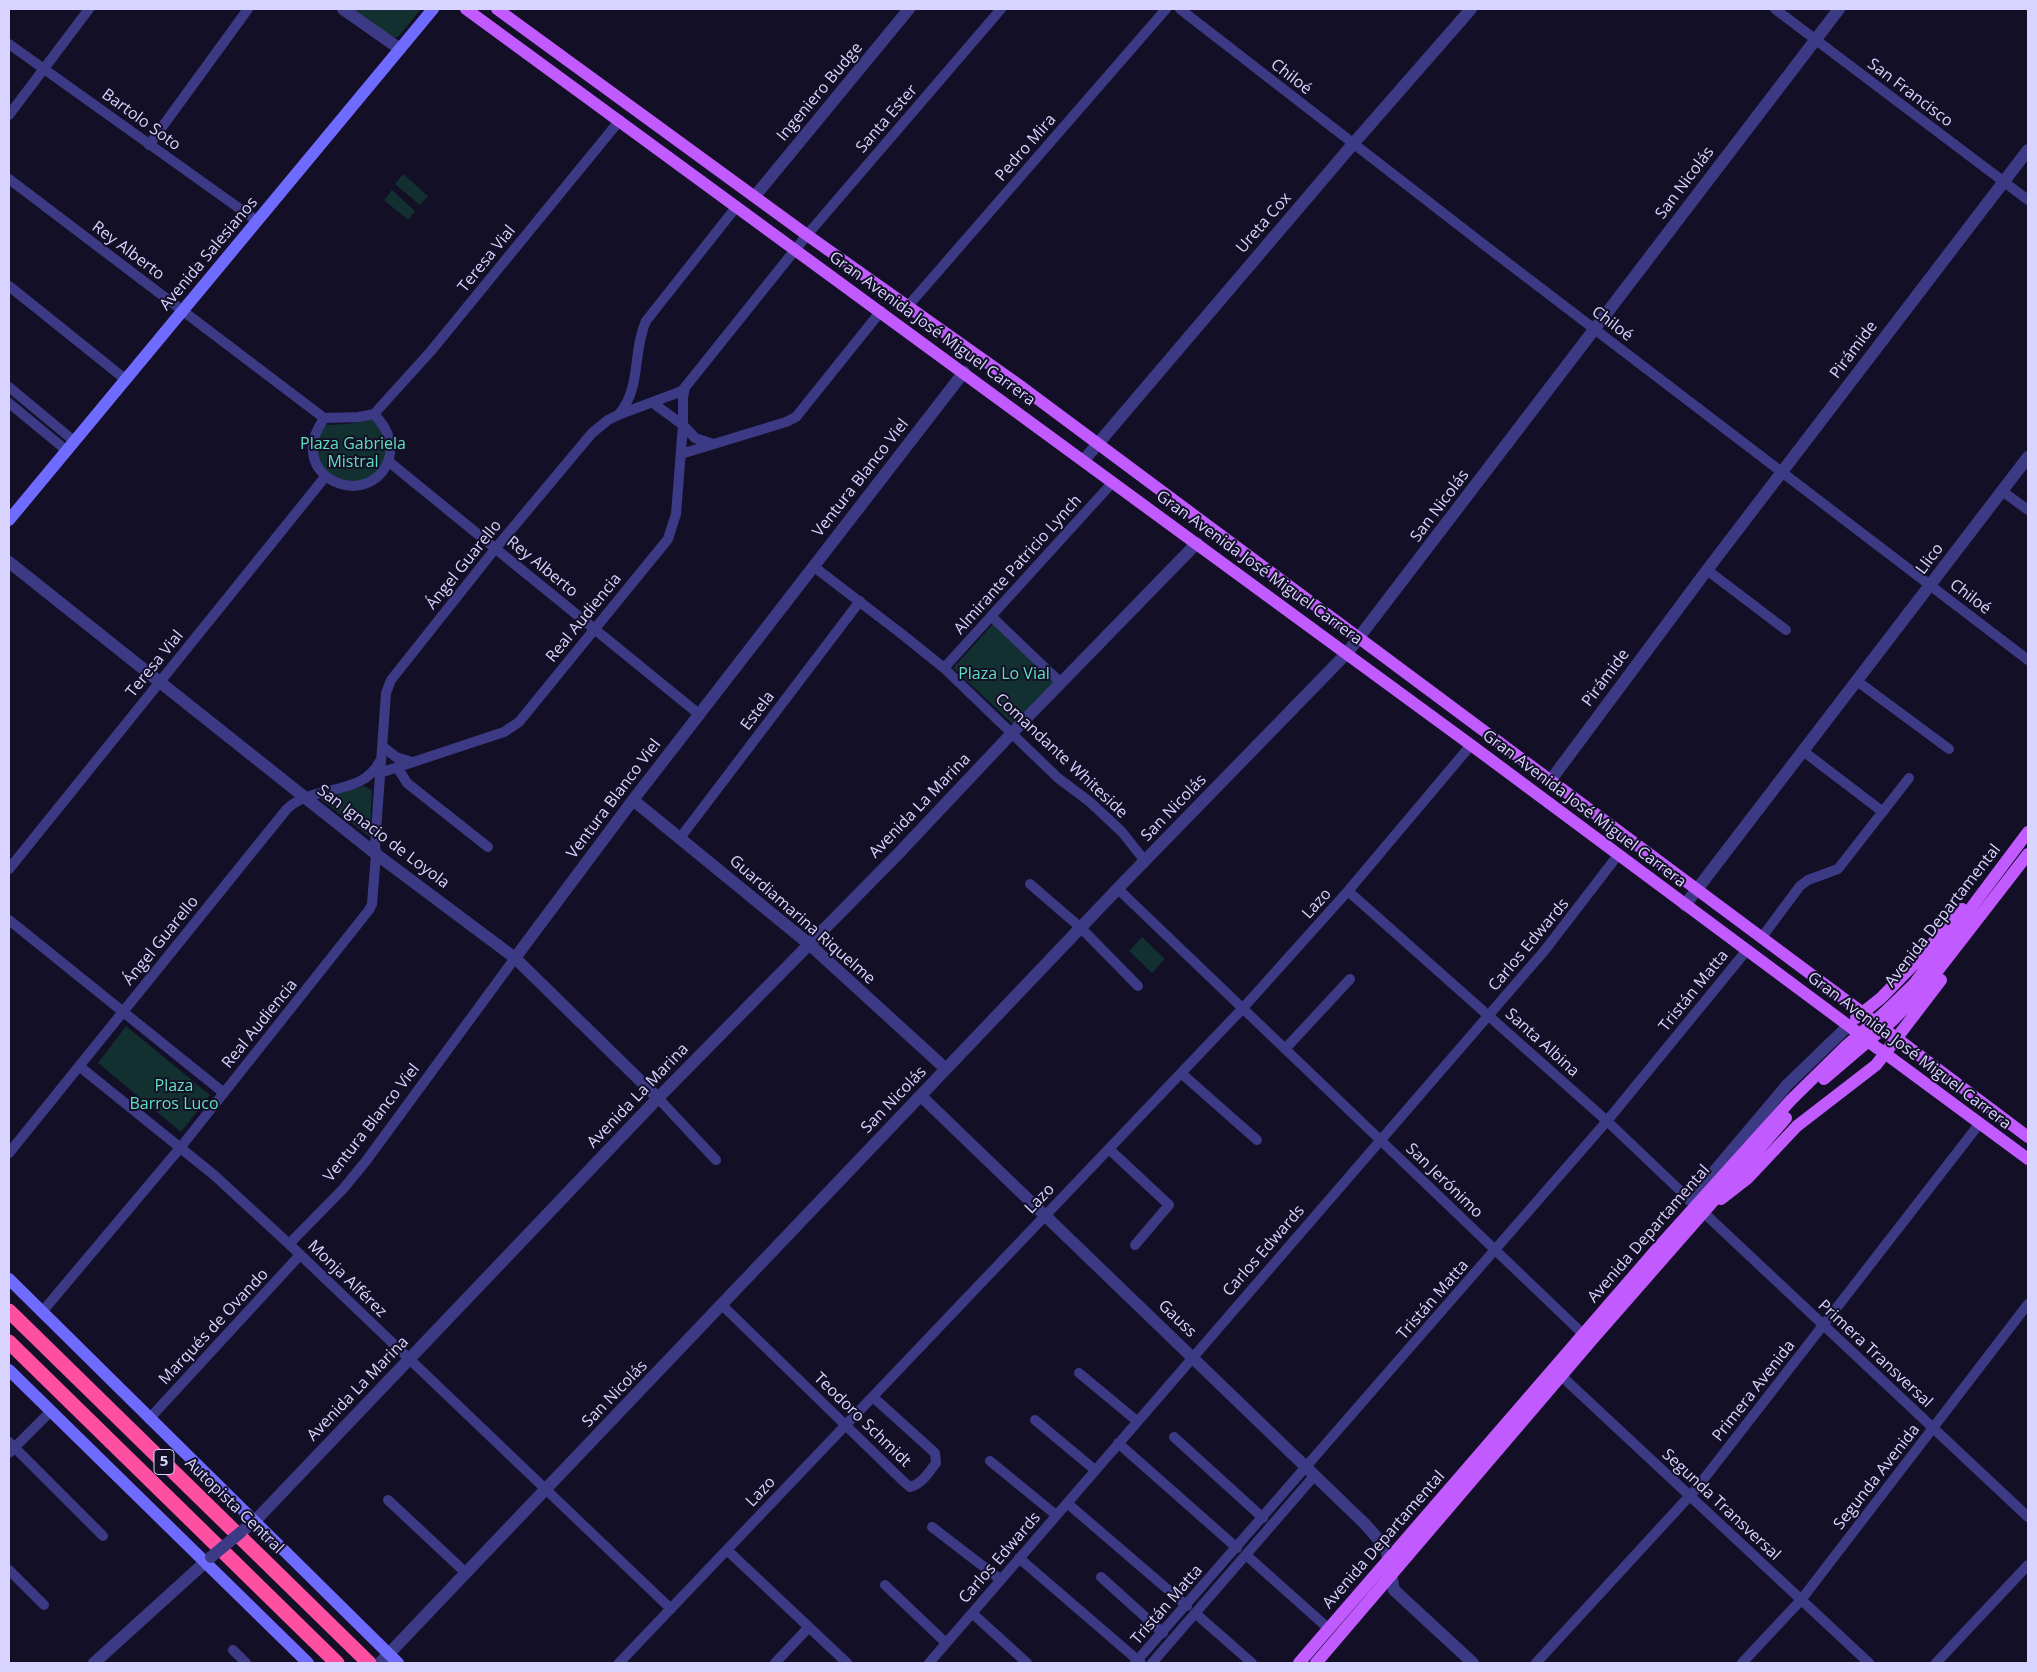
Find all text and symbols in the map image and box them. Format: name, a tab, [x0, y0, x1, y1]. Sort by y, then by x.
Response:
street label: Ingeniero Budge	[773, 39, 867, 145]
street label: Chiloé	[1267, 55, 1315, 99]
street label: San Francisco	[1864, 55, 1956, 131]
street label: Santa Ester	[852, 81, 922, 157]
street label: Bartolo Soto	[98, 85, 184, 155]
street label: Pedro Mira	[992, 111, 1060, 185]
street label: San Nicolás	[1652, 143, 1718, 223]
street label: Ureta Cox	[1232, 189, 1296, 257]
street label: Avenida Salesianos	[156, 193, 262, 315]
street label: Rey Alberto	[88, 218, 168, 284]
street label: Teresa Vial	[454, 222, 520, 296]
street label: Gran Avenida José Miguel Carrera	[825, 248, 1039, 410]
street label: Chiloé	[1588, 302, 1636, 346]
street label: Pirámide	[1826, 318, 1882, 382]
street label: Ventura Blanco Viel	[809, 415, 913, 541]
park label: Plaza Gabriela Mistral	[300, 434, 406, 472]
street label: San Nicolás	[1407, 466, 1473, 546]
street label: Gran Avenida José Miguel Carrera	[1152, 487, 1366, 649]
street label: Almirante Patricio Lynch	[950, 491, 1086, 639]
street label: Ángel Guarello	[422, 516, 506, 614]
street label: Rey Alberto	[503, 533, 581, 601]
street label: Llico	[1912, 540, 1948, 578]
street label: Real Audiencia	[542, 570, 626, 666]
street label: Chiloé	[1946, 575, 1994, 619]
street label: Teresa Vial	[122, 627, 188, 701]
street label: Pirámide	[1578, 646, 1634, 710]
park label: Plaza Lo Vial	[958, 664, 1050, 684]
street label: Estela	[737, 688, 779, 734]
street label: Comandante Whiteside	[991, 690, 1131, 822]
street label: Gran Avenida José Miguel Carrera	[1478, 726, 1690, 892]
street label: Ventura Blanco Viel	[563, 735, 665, 863]
street label: Avenida La Marina	[865, 750, 975, 862]
street label: San Nicolás	[1137, 771, 1211, 845]
street label: San Ignacio de Loyola	[313, 781, 453, 893]
street label: Avenida Departamental	[1881, 841, 2005, 991]
street label: Guardiamarina Riquelme	[725, 851, 879, 989]
street label: Lazo	[1298, 885, 1336, 923]
street label: Ángel Guarello	[119, 892, 203, 990]
street label: Carlos Edwards	[1485, 895, 1573, 995]
street label: Tristán Matta	[1655, 946, 1733, 1036]
street label: Gran Avenida José Miguel Carrera	[1803, 968, 2015, 1134]
street label: Real Audiencia	[218, 976, 302, 1072]
street label: Santa Albina	[1501, 1005, 1583, 1081]
street label: Avenida La Marina	[583, 1040, 693, 1152]
street label: Ventura Blanco Viel	[320, 1060, 424, 1186]
street label: San Nicolás	[857, 1063, 931, 1137]
park label: Plaza Barros Luco	[129, 1076, 219, 1114]
street label: San Jerónimo	[1402, 1140, 1486, 1222]
street label: Avenida Departamental	[1584, 1161, 1714, 1307]
street label: Lazo	[1021, 1180, 1059, 1218]
street label: Carlos Edwards	[1219, 1201, 1309, 1301]
street label: Monja Alférez	[303, 1237, 391, 1321]
street label: Tristán Matta	[1393, 1256, 1473, 1344]
street label: Marqués de Ovando	[155, 1265, 273, 1389]
street label: Gauss	[1154, 1296, 1200, 1342]
street label: Primera Transversal	[1814, 1296, 1936, 1412]
street label: Avenida La Marina	[303, 1333, 413, 1445]
street label: Primera Avenida	[1709, 1337, 1799, 1445]
street label: San Nicolás	[578, 1357, 652, 1431]
street label: Teodoro Schmidt	[809, 1369, 915, 1471]
street label: Segunda Avenida	[1830, 1420, 1924, 1534]
street label: Segunda Transversal	[1658, 1445, 1784, 1565]
road number: 5	[154, 1450, 174, 1474]
street label: Autopista Central	[181, 1454, 287, 1558]
street label: Avenida Departamental	[1319, 1467, 1449, 1613]
street label: Lazo	[742, 1473, 780, 1511]
street label: Carlos Edwards	[955, 1508, 1045, 1608]
street label: Tristán Matta	[1127, 1561, 1207, 1649]

